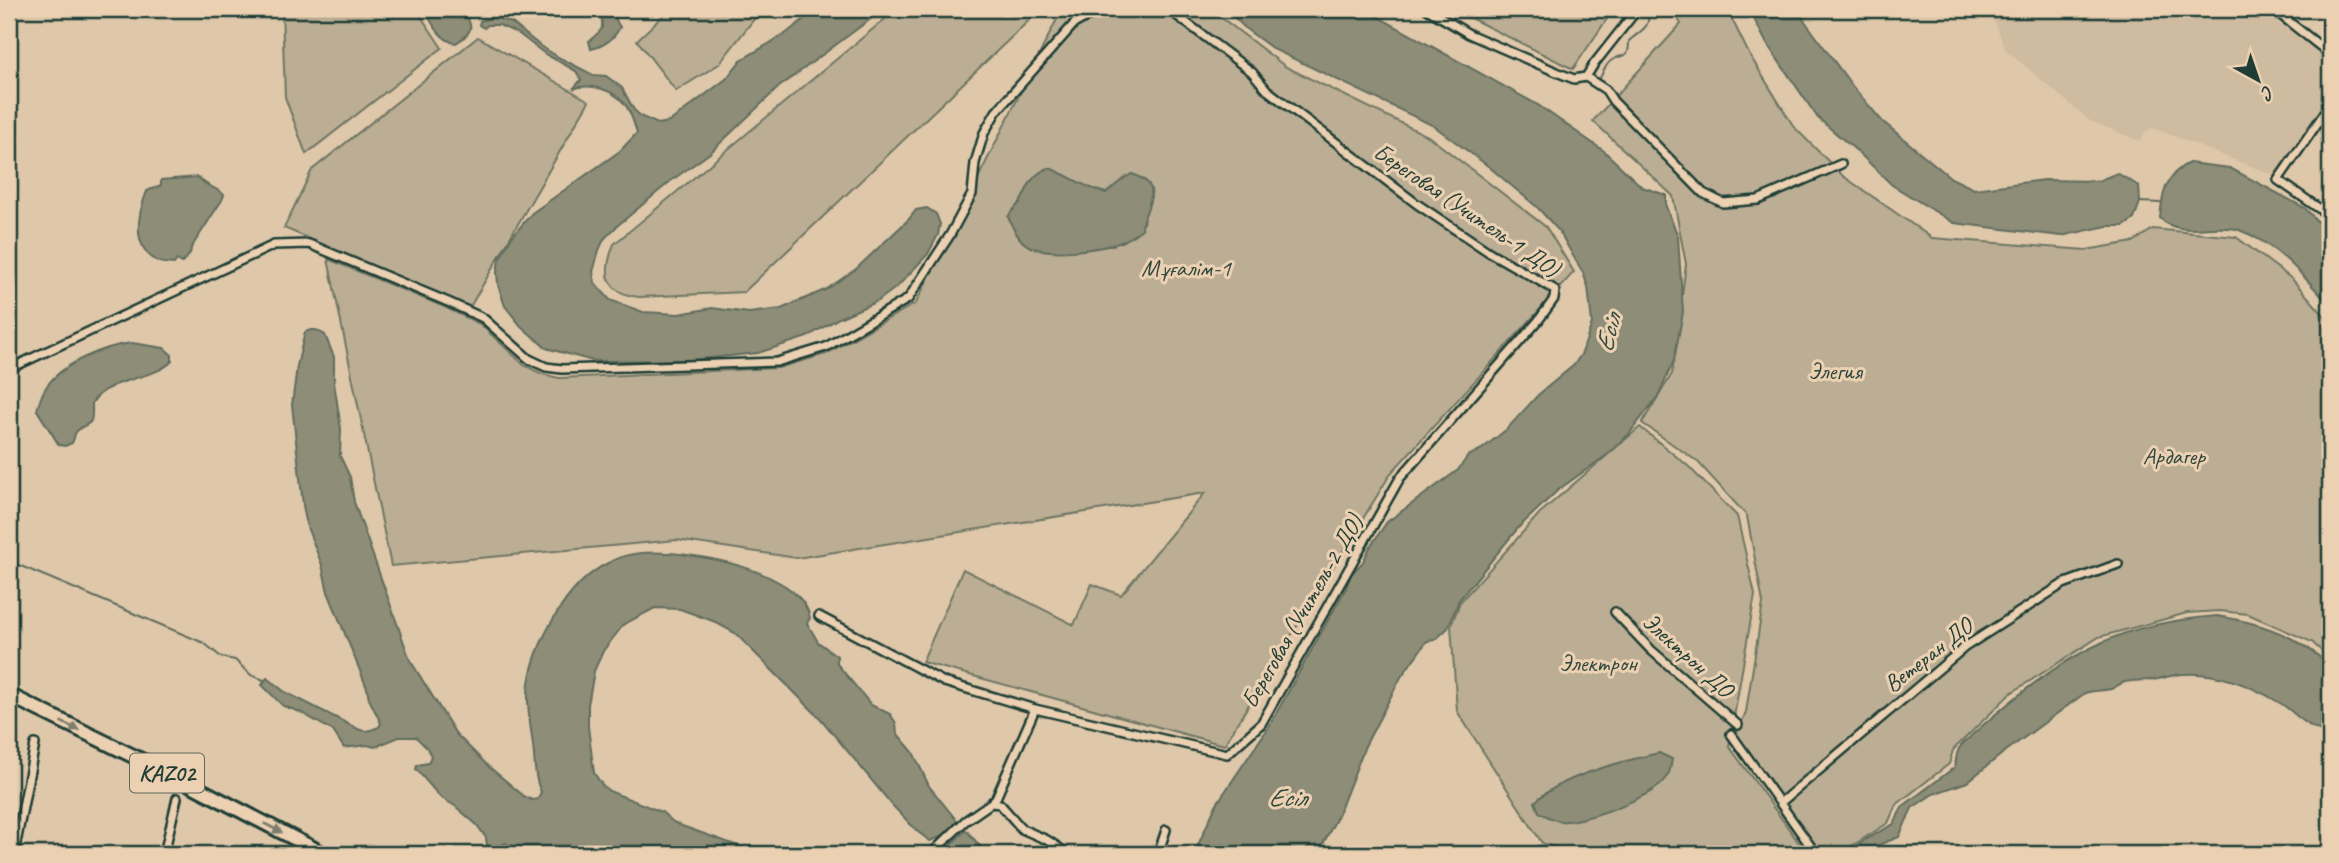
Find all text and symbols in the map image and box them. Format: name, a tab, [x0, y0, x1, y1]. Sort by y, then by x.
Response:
north arrow	[2224, 46, 2294, 116]
text: С	[2255, 80, 2280, 106]
street label: Береговая (Учитель-1 ДО)	[1368, 136, 1567, 284]
park label: Мұғалім-1	[1141, 253, 1232, 283]
water label: Есіл	[1587, 307, 1629, 355]
park label: Элегия	[1808, 356, 1864, 386]
park label: Ардагер	[2143, 441, 2206, 471]
street label: Береговая (Учитель-2 ДО)	[1234, 508, 1370, 713]
street label: Электрон ДО	[1636, 606, 1742, 706]
street label: Ветеран ДО	[1878, 609, 1981, 699]
park label: Электрон	[1559, 648, 1638, 678]
one-way arrow	[60, 720, 80, 731]
road number: KAZ02	[130, 754, 204, 792]
water label: Есіл	[1268, 781, 1310, 814]
one-way arrow	[263, 822, 283, 833]

